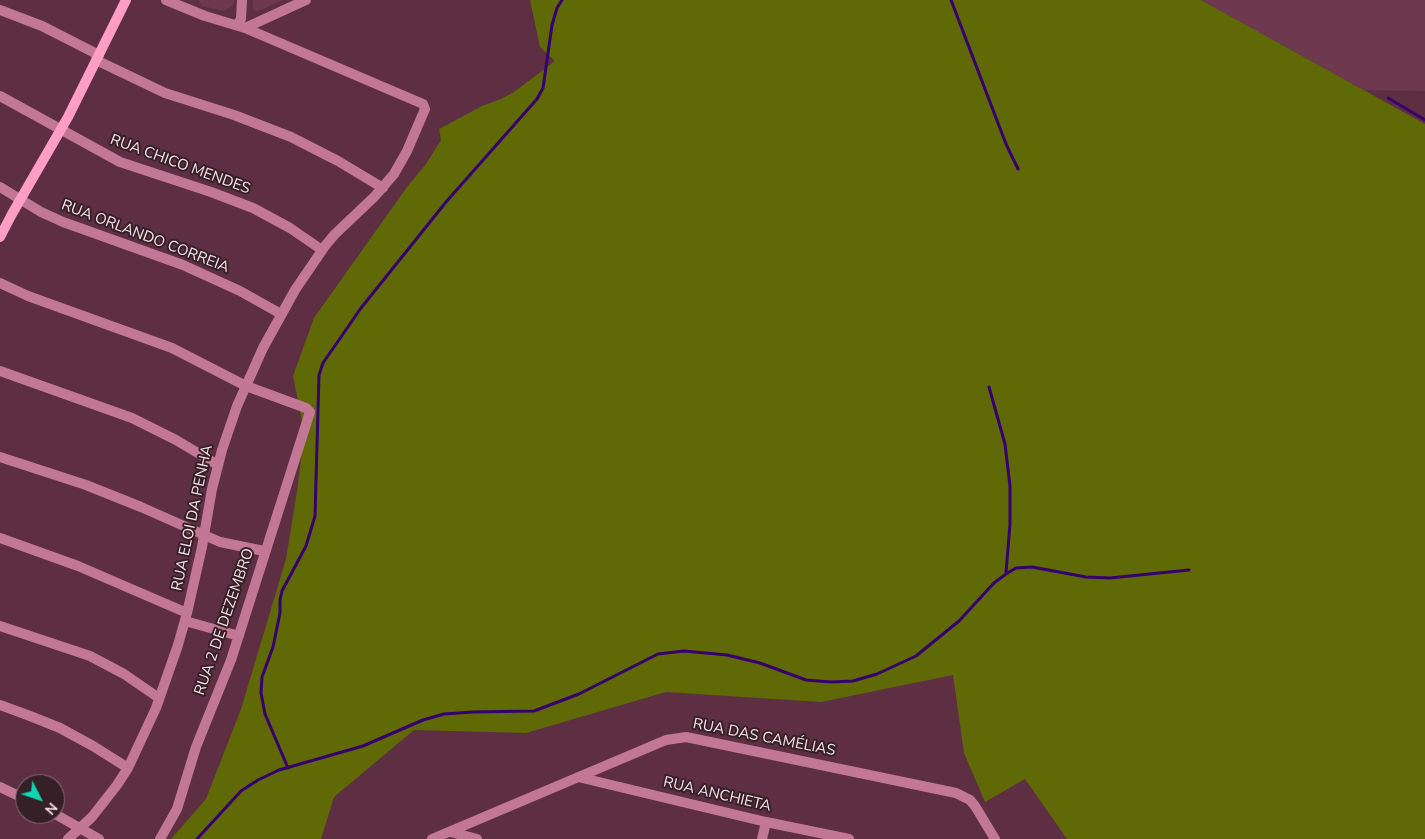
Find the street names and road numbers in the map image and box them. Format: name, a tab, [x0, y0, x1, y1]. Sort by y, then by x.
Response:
street label: RUA CHICO MENDES	[107, 131, 253, 199]
street label: RUA ORLANDO CORREIA	[58, 197, 232, 277]
street label: RUA ELOI DA PENHA	[169, 443, 217, 593]
street label: RUA 2 DE DEZEMBRO	[191, 546, 259, 698]
street label: RUA DAS CAMÉLIAS	[691, 715, 837, 761]
street label: RUA ANCHIETA	[661, 774, 773, 816]

